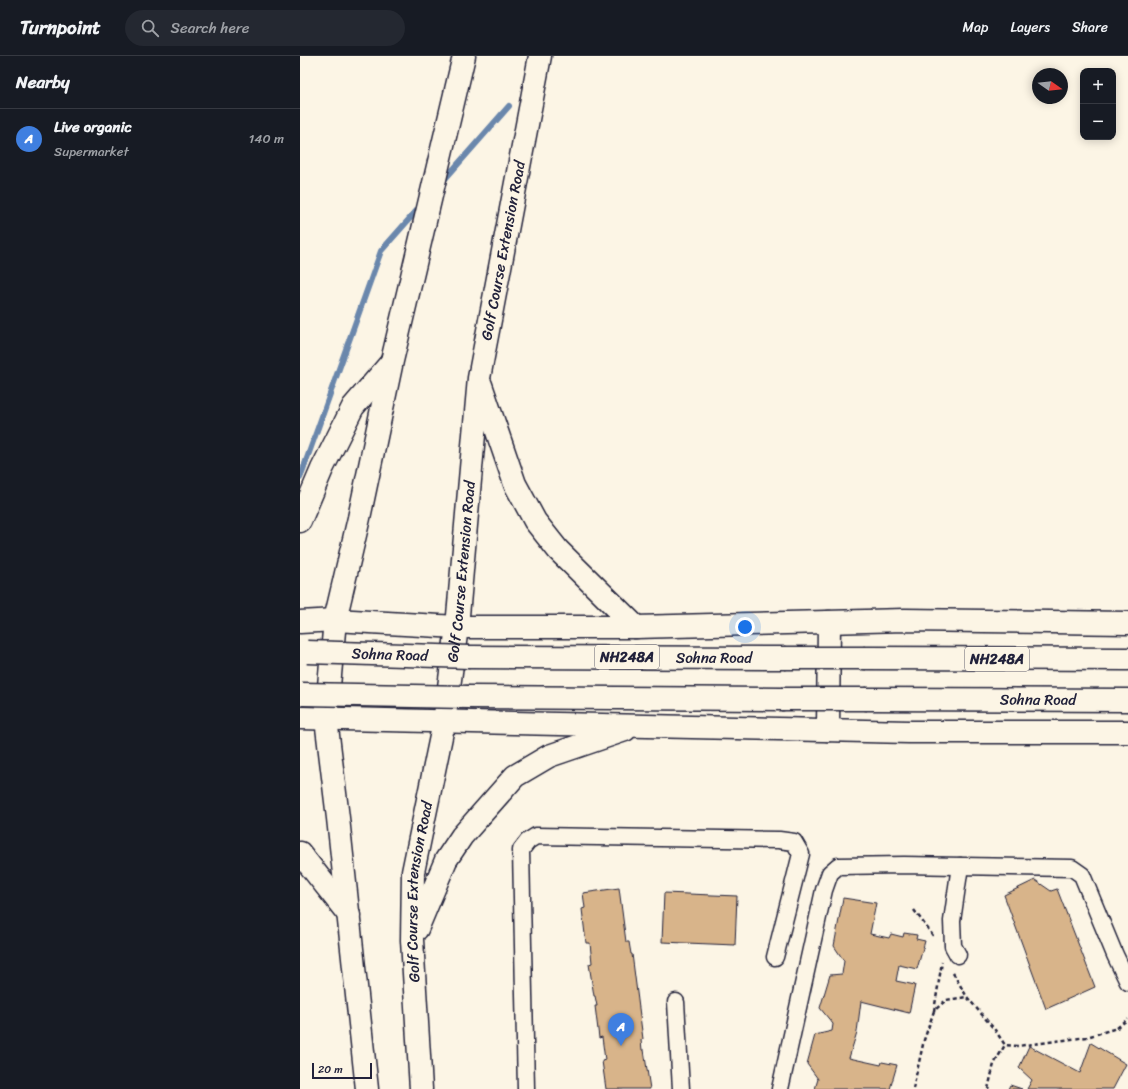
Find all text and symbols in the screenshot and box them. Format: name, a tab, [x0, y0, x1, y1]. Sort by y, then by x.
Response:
search box	[125, 10, 405, 46]
text: Turnpoint	[20, 11, 101, 44]
text: Search here	[171, 15, 250, 41]
text: Map	[963, 15, 988, 40]
text: Layers	[1010, 15, 1050, 40]
text: Share	[1072, 15, 1108, 40]
icon: search	[139, 17, 161, 39]
text: Nearby	[16, 67, 70, 97]
north arrow	[1032, 68, 1068, 104]
map controls	[1080, 68, 1116, 140]
button: +	[1080, 68, 1116, 104]
button: −	[1080, 104, 1116, 140]
text: Live organic	[54, 114, 132, 140]
text: A	[25, 127, 33, 150]
text: 140 m	[249, 127, 284, 150]
text: Supermarket	[54, 140, 129, 163]
street label: Golf Course Extension Road	[473, 158, 533, 342]
street label: Golf Course Extension Road	[439, 479, 483, 664]
your location	[735, 617, 755, 637]
street label: Sohna Road	[351, 640, 430, 669]
road number: NH248A	[595, 645, 659, 669]
street label: Sohna Road	[676, 645, 753, 671]
road number: NH248A	[965, 647, 1029, 671]
street label: Sohna Road	[1000, 687, 1077, 713]
street label: Golf Course Extension Road	[399, 798, 440, 983]
pin: A	[608, 1013, 634, 1046]
text: 20 m	[318, 1060, 343, 1079]
scale bar	[312, 1061, 372, 1080]

